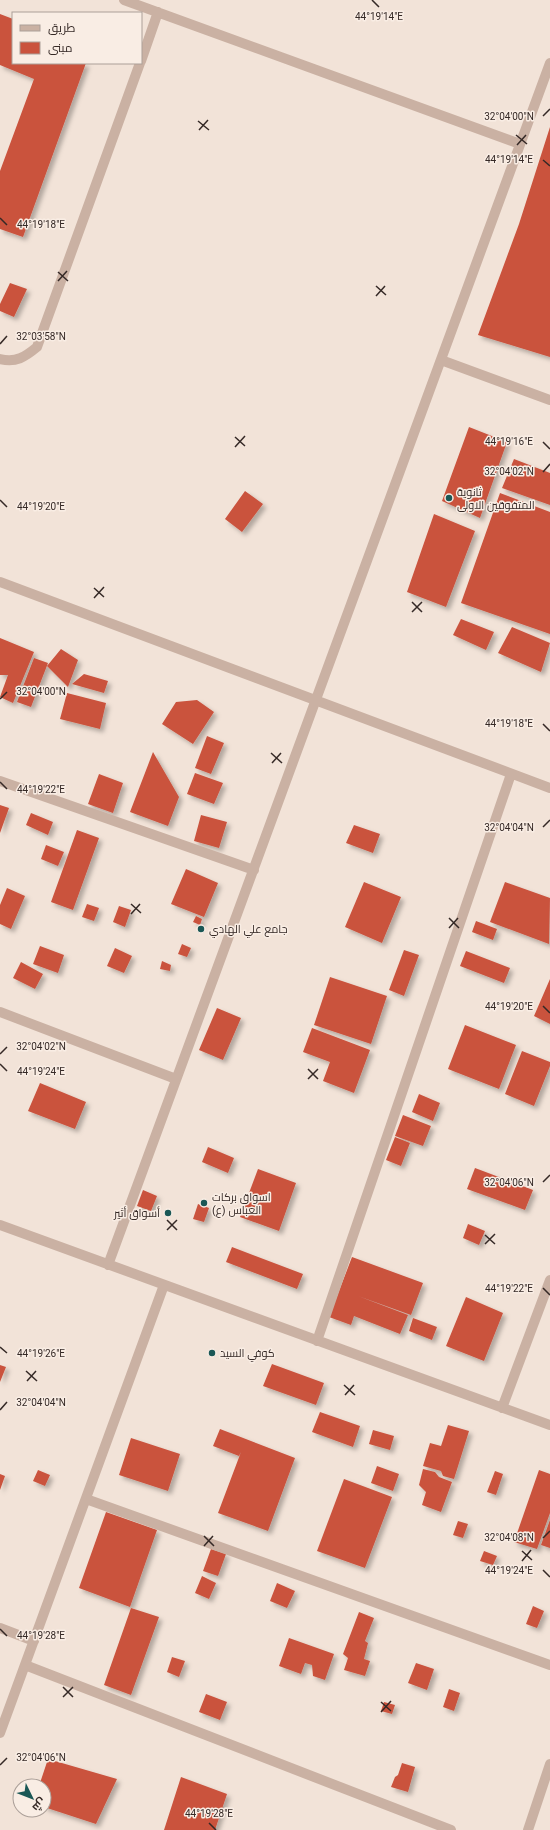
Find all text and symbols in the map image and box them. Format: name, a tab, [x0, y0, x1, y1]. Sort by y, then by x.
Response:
text: 44°19'14"E	[355, 11, 403, 22]
legend	[12, 12, 142, 64]
text: طريق	[48, 21, 76, 35]
text: مبنى	[48, 41, 73, 55]
text: 32°04'00"N	[484, 111, 534, 122]
text: 44°19'14"E	[485, 154, 533, 165]
text: 44°19'18"E	[17, 219, 65, 230]
text: 32°03'58"N	[16, 331, 66, 342]
text: 44°19'16"E	[485, 436, 533, 447]
text: 32°04'02"N	[484, 466, 534, 477]
place label: ثانوية المتفوقين الاولى	[457, 486, 535, 512]
marker: ثانوية المتفوقين الاولى	[444, 493, 454, 503]
text: 44°19'20"E	[17, 501, 65, 512]
text: 32°04'00"N	[16, 686, 66, 697]
text: 44°19'18"E	[485, 718, 533, 729]
text: 44°19'22"E	[17, 784, 65, 795]
text: 32°04'04"N	[484, 822, 534, 833]
place label: جامع علي الهادي	[209, 923, 288, 938]
marker: جامع علي الهادي	[196, 924, 206, 934]
text: 44°19'20"E	[485, 1001, 533, 1012]
text: 32°04'02"N	[16, 1041, 66, 1052]
text: 44°19'24"E	[17, 1066, 65, 1077]
text: 32°04'06"N	[484, 1177, 534, 1188]
place label: اسواق بركات العباس (ع)	[212, 1191, 271, 1218]
marker: اسواق بركات العباس (ع)	[199, 1198, 209, 1208]
place label: أسواق أثير	[113, 1206, 160, 1220]
marker: أسواق أثير	[163, 1208, 173, 1218]
text: 44°19'22"E	[485, 1283, 533, 1294]
place label: كوفي السيد	[220, 1347, 275, 1362]
text: 44°19'26"E	[17, 1348, 65, 1359]
marker: كوفي السيد	[207, 1348, 217, 1358]
text: 32°04'04"N	[16, 1397, 66, 1408]
text: 32°04'08"N	[484, 1532, 534, 1543]
text: 44°19'24"E	[485, 1565, 533, 1576]
text: 44°19'28"E	[17, 1630, 65, 1641]
text: 32°04'06"N	[16, 1752, 66, 1763]
north arrow	[12, 1778, 52, 1818]
text: ش	[29, 1795, 49, 1814]
text: 44°19'28"E	[185, 1808, 233, 1819]

